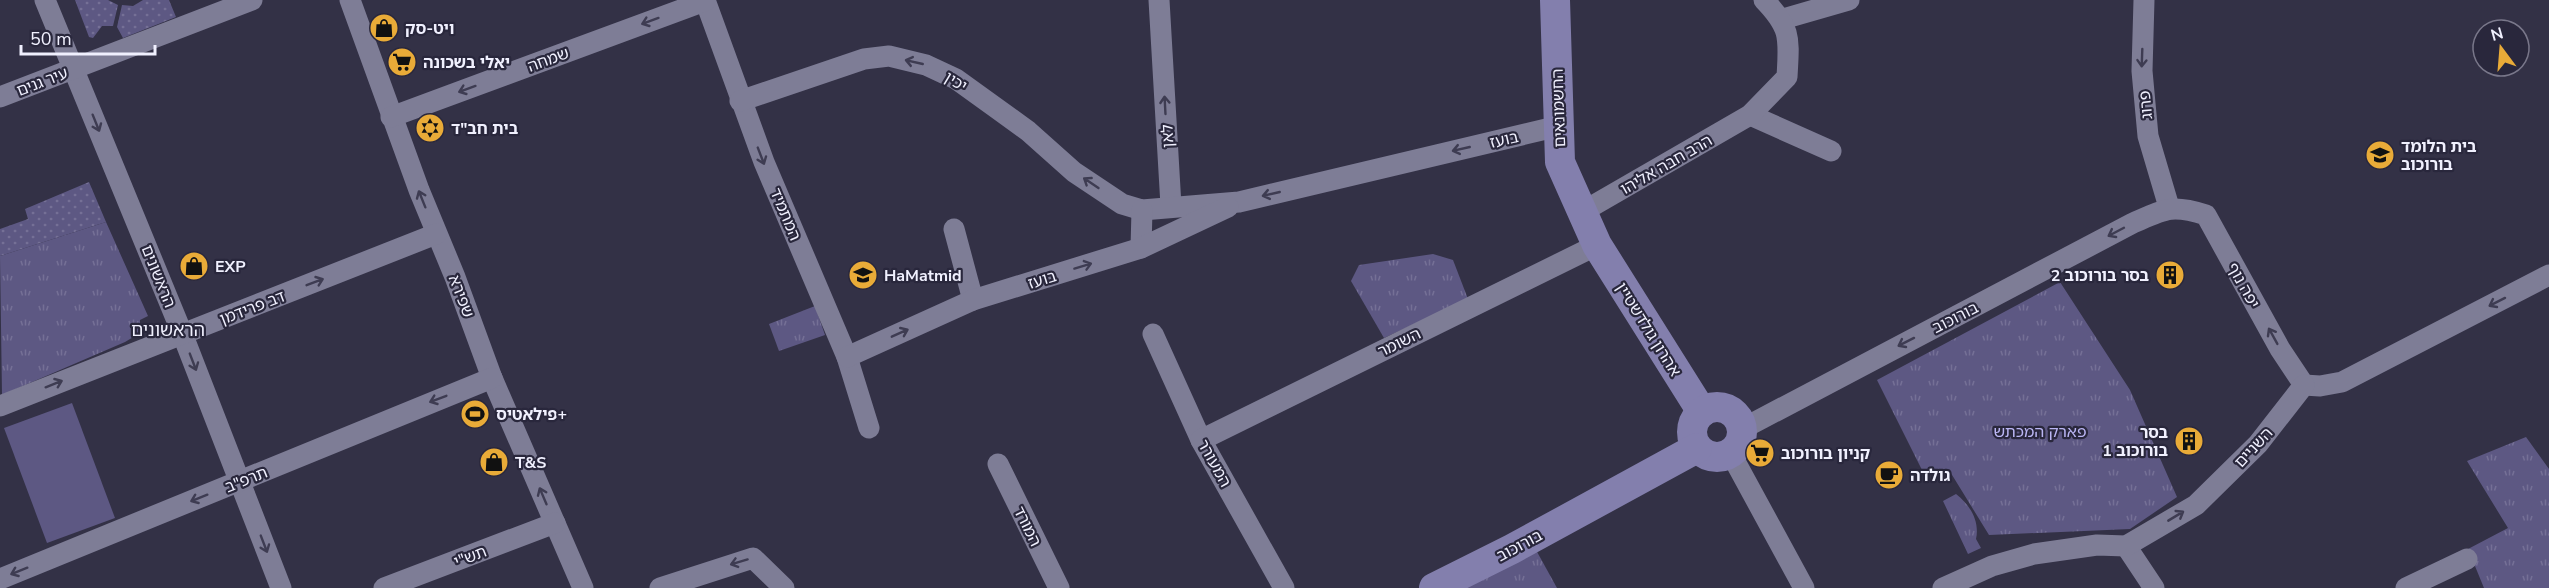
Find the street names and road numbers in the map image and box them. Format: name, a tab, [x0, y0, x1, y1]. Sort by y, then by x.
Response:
street label: שמחה	[524, 42, 572, 78]
street label: עיר גנים	[13, 62, 71, 102]
street label: יכין	[940, 67, 971, 97]
street label: החשמונאים	[1547, 68, 1571, 148]
street label: פרוג	[2134, 90, 2158, 120]
street label: לאן	[1156, 124, 1180, 148]
street label: בועז	[1488, 126, 1521, 154]
street label: הרב חבה אליהו	[1617, 130, 1716, 200]
street label: המתמיד	[764, 185, 806, 244]
street label: הראשונים	[136, 242, 181, 311]
street label: יפה נוף	[2222, 259, 2265, 312]
street label: בועז	[1025, 265, 1059, 295]
street label: שפירא	[443, 272, 479, 321]
street label: אהרון גולדשטיין	[1610, 278, 1686, 381]
street label: דב פרידמן	[217, 285, 288, 330]
street label: בורוכוב	[1929, 297, 1982, 339]
street label: השומר	[1374, 323, 1425, 363]
street label: השניים	[2229, 423, 2278, 473]
street label: המעורר	[1192, 436, 1236, 491]
street label: תרפ"ב	[222, 461, 271, 498]
street label: המורד	[1008, 503, 1046, 550]
street label: בורוכוב	[1493, 525, 1546, 567]
street label: תש"י	[451, 541, 490, 573]

